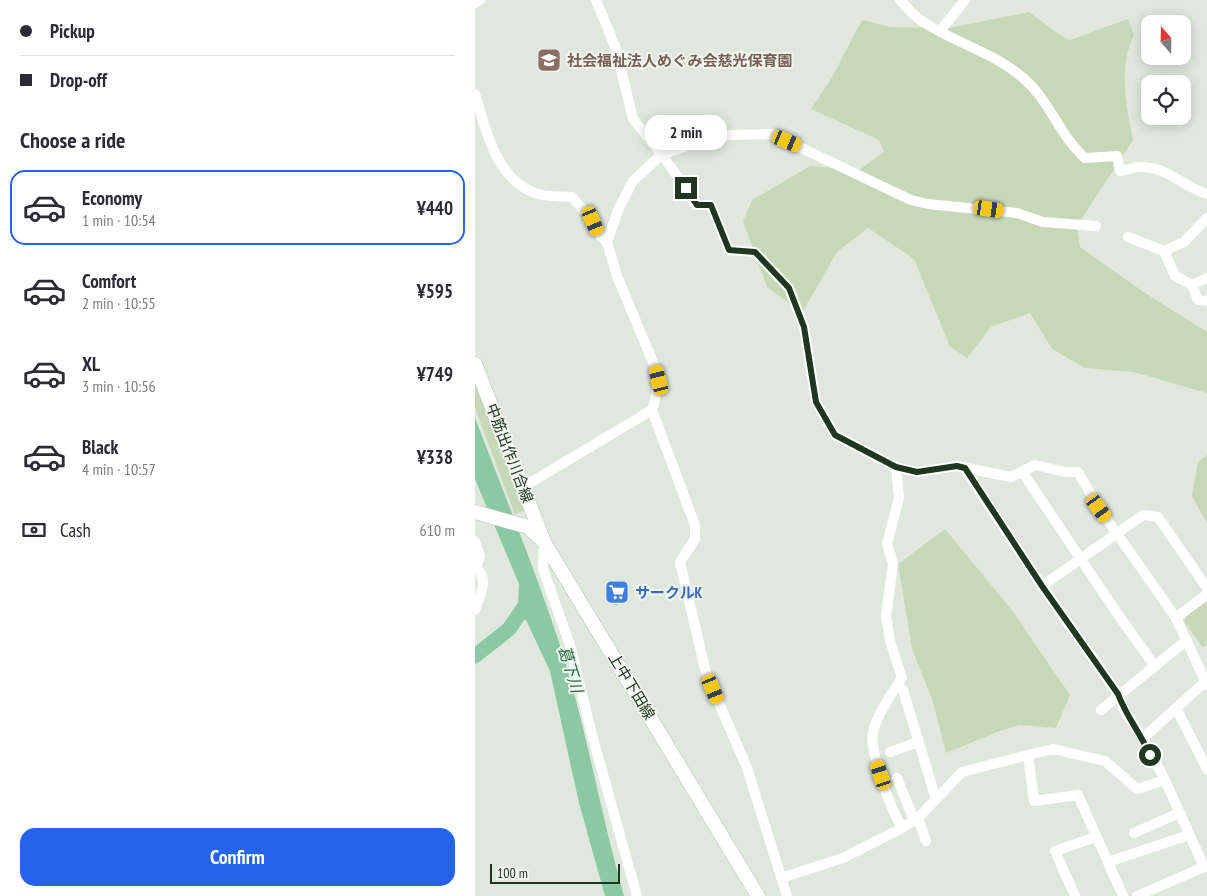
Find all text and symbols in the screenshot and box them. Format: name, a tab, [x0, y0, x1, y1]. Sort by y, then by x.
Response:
north arrow	[1141, 15, 1191, 65]
map controls	[1141, 15, 1191, 125]
text: Pickup	[50, 19, 95, 43]
school or university icon: 社会福祉法人めぐみ会慈光保育園	[536, 47, 562, 73]
place label: 社会福祉法人めぐみ会慈光保育園	[567, 51, 792, 70]
text: Drop-off	[50, 68, 107, 92]
button: locate	[1141, 75, 1191, 125]
callout: 2 min	[645, 116, 727, 150]
text: 2 min	[670, 122, 702, 142]
text: Choose a ride	[20, 126, 125, 154]
car	[770, 128, 803, 154]
route end	[675, 177, 697, 199]
icon: car	[22, 185, 67, 230]
text: Economy	[82, 186, 142, 210]
text: ¥440	[417, 196, 453, 220]
car	[973, 199, 1004, 219]
car	[580, 204, 605, 238]
text: 1 min · 10:54	[82, 210, 156, 230]
icon: car	[22, 268, 67, 313]
text: Comfort	[82, 269, 136, 293]
text: ¥595	[417, 279, 453, 303]
text: 2 min · 10:55	[82, 293, 156, 313]
icon: car	[22, 351, 67, 396]
text: XL	[82, 352, 100, 376]
text: ¥749	[417, 362, 453, 386]
car	[648, 364, 669, 396]
text: 3 min · 10:56	[82, 376, 156, 396]
street label: 中筋出作川合線	[482, 401, 538, 505]
icon: car	[22, 434, 67, 479]
text: Black	[82, 435, 118, 459]
text: ¥338	[417, 445, 453, 469]
text: 4 min · 10:57	[82, 459, 156, 479]
car	[1084, 491, 1113, 525]
icon: cash	[20, 516, 48, 544]
text: Cash	[60, 518, 91, 542]
text: 610 m	[420, 520, 455, 540]
supermarket icon: サークルK	[604, 579, 630, 605]
place label: サークルK	[635, 583, 703, 602]
water label: 葛下川	[554, 643, 588, 697]
street label: 上中下田線	[605, 649, 659, 723]
car	[700, 672, 725, 706]
route start	[1139, 744, 1161, 766]
car	[869, 758, 892, 792]
button: Confirm	[20, 828, 455, 886]
scale bar	[490, 861, 620, 884]
text: 100 m	[497, 864, 528, 882]

